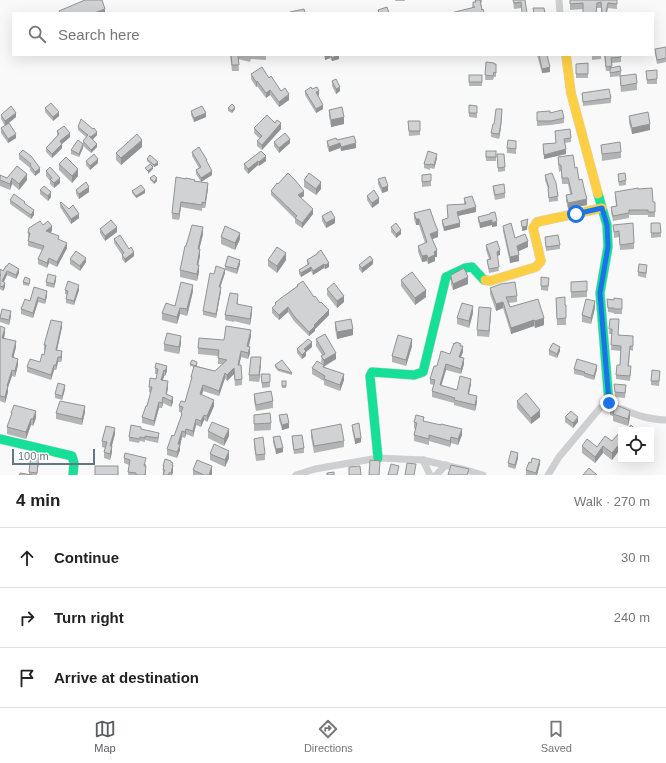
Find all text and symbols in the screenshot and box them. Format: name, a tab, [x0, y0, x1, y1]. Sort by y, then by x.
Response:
search box	[12, 12, 654, 56]
icon: search	[26, 23, 48, 45]
text: Search here	[58, 26, 140, 43]
route start	[567, 205, 585, 223]
route end	[600, 394, 618, 412]
map controls	[618, 427, 654, 463]
button: locate	[618, 427, 654, 463]
scale bar	[12, 447, 95, 466]
text: 100 m	[18, 450, 49, 462]
text: 4 min	[16, 491, 60, 510]
text: Walk · 270 m	[574, 494, 650, 509]
icon: ahead	[16, 547, 38, 569]
text: Continue	[54, 549, 119, 566]
text: 30 m	[621, 550, 650, 565]
icon: right	[16, 607, 38, 629]
text: Turn right	[54, 609, 124, 626]
text: 240 m	[614, 610, 650, 625]
icon: arrive	[16, 667, 38, 689]
text: Arrive at destination	[54, 669, 199, 686]
tab: Map	[94, 718, 116, 754]
tab: Directions	[304, 718, 353, 754]
tab: Saved	[541, 718, 572, 754]

